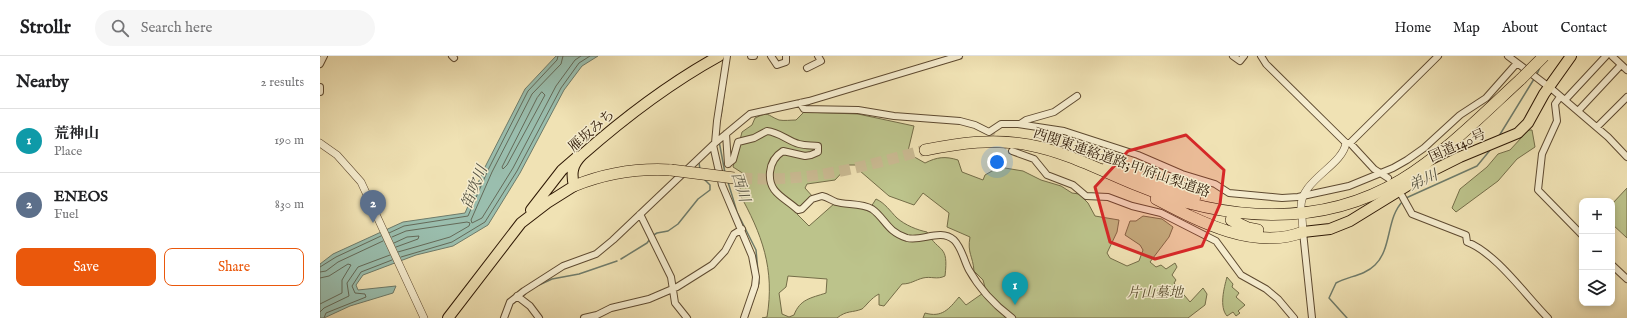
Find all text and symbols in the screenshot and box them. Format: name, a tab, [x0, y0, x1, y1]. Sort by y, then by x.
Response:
search box	[95, 10, 375, 46]
text: Strollr	[20, 16, 71, 40]
icon: search	[109, 17, 131, 39]
text: Search here	[141, 18, 212, 37]
text: Home	[1395, 19, 1431, 37]
text: Map	[1453, 19, 1480, 37]
text: About	[1502, 19, 1538, 37]
text: Contact	[1560, 19, 1607, 37]
text: Nearby	[16, 72, 69, 93]
text: 2 results	[260, 74, 304, 91]
street label: 雁坂みち	[565, 106, 619, 156]
text: 荒神山	[54, 124, 99, 143]
street label: 西関東連絡道路;甲府山梨道路	[1031, 124, 1213, 202]
street label: 国道140号	[1426, 125, 1489, 167]
text: 1	[27, 132, 31, 149]
text: 190 m	[274, 132, 304, 149]
text: Place	[54, 143, 82, 160]
your location	[987, 152, 1007, 172]
water label: 笛吹川	[457, 161, 492, 212]
water label: 弟川	[1406, 165, 1443, 195]
water label: 西川	[727, 170, 755, 206]
text: ENEOS	[54, 187, 108, 206]
pin: 2	[360, 190, 386, 223]
text: 2	[26, 196, 32, 213]
text: 830 m	[275, 196, 304, 213]
map controls	[1579, 198, 1615, 306]
button: +	[1579, 198, 1615, 234]
text: Fuel	[54, 206, 78, 223]
button: −	[1579, 234, 1615, 270]
button: Save	[16, 248, 156, 286]
button: Share	[164, 248, 304, 286]
button: layers	[1579, 270, 1615, 306]
pin: 1	[1002, 272, 1028, 305]
park label: 片山墓地	[1127, 284, 1185, 302]

